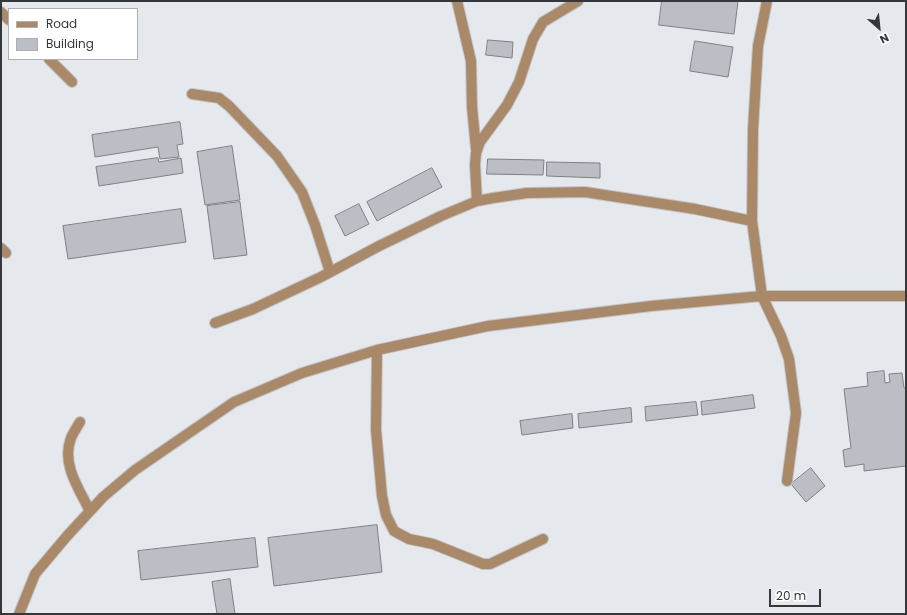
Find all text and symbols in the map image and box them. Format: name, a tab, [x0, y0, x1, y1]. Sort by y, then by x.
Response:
legend	[8, 8, 138, 60]
north arrow	[859, 8, 899, 48]
text: Road	[46, 15, 77, 32]
text: N	[877, 30, 892, 48]
text: Building	[46, 35, 94, 52]
scale bar	[771, 581, 823, 607]
text: 20 m	[776, 587, 806, 604]

